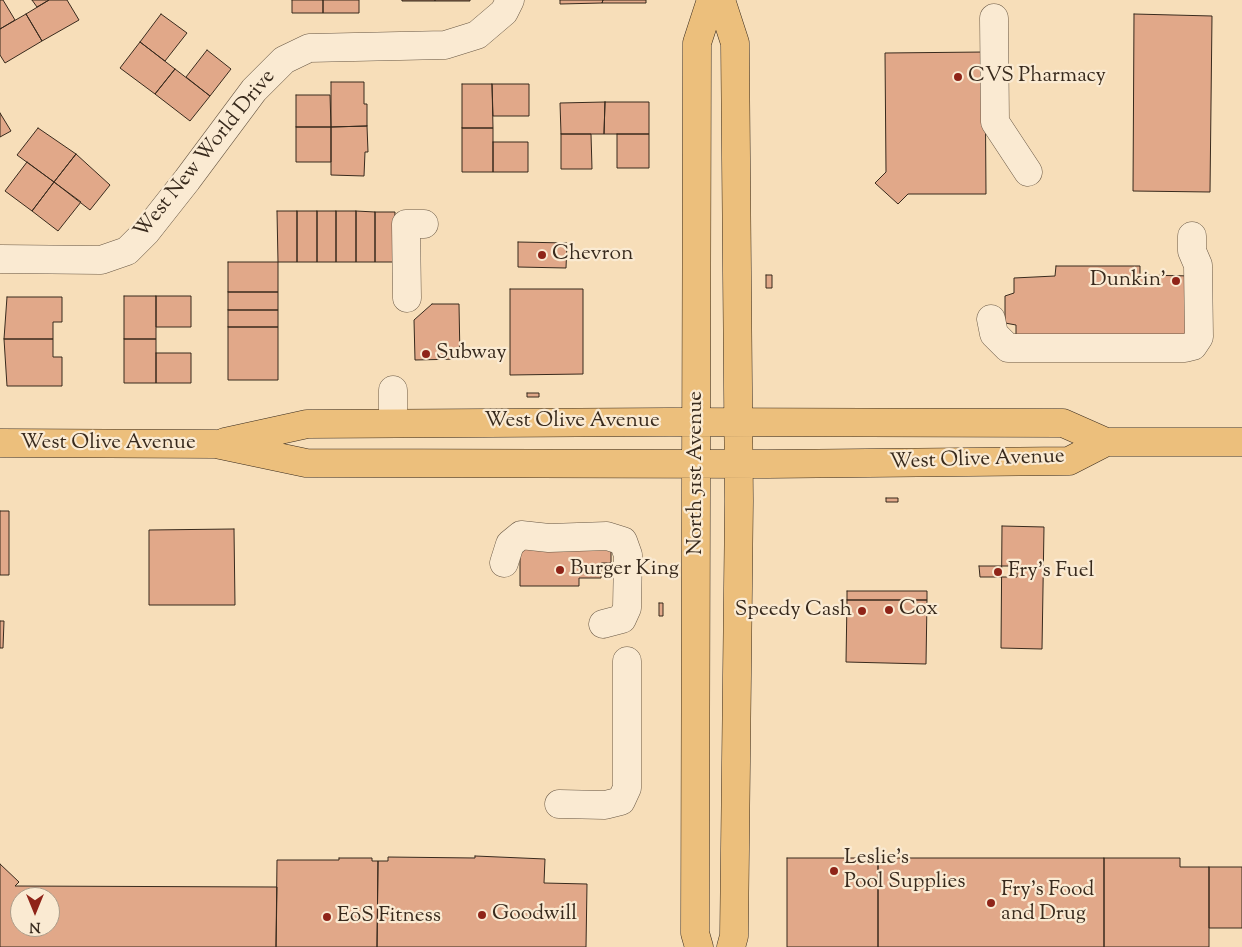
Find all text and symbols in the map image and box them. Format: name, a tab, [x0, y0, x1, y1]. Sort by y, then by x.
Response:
place label: CVS Pharmacy	[968, 64, 1106, 90]
street label: West New World Drive	[130, 65, 282, 245]
marker: CVS Pharmacy	[952, 71, 964, 83]
place label: Chevron	[552, 242, 633, 268]
marker: Chevron	[536, 249, 548, 261]
place label: Dunkin'	[1090, 268, 1166, 294]
marker: Dunkin'	[1170, 275, 1182, 287]
place label: Subway	[436, 341, 507, 367]
marker: Subway	[420, 348, 432, 360]
street label: North 51st Avenue	[684, 391, 710, 555]
street label: West Olive Avenue	[484, 409, 660, 435]
street label: West Olive Avenue	[20, 431, 196, 457]
street label: West Olive Avenue	[889, 445, 1065, 477]
place label: Burger King	[570, 557, 679, 583]
place label: Fry's Fuel	[1008, 559, 1094, 585]
marker: Burger King	[554, 564, 566, 576]
marker: Fry's Fuel	[992, 566, 1004, 578]
place label: Cox	[899, 597, 938, 623]
place label: Speedy Cash	[735, 598, 852, 624]
marker: Cox	[883, 604, 895, 616]
marker: Speedy Cash	[856, 605, 868, 617]
place label: Leslie's Pool Supplies	[844, 846, 966, 896]
marker: Leslie's Pool Supplies	[828, 865, 840, 877]
place label: Fry's Food and Drug	[1001, 878, 1094, 928]
north arrow	[10, 887, 60, 937]
marker: Fry's Food and Drug	[985, 897, 997, 909]
place label: Goodwill	[492, 902, 577, 928]
place label: EōS Fitness	[337, 904, 441, 930]
marker: Goodwill	[476, 909, 488, 921]
marker: EōS Fitness	[321, 911, 333, 923]
text: N	[29, 916, 41, 936]

